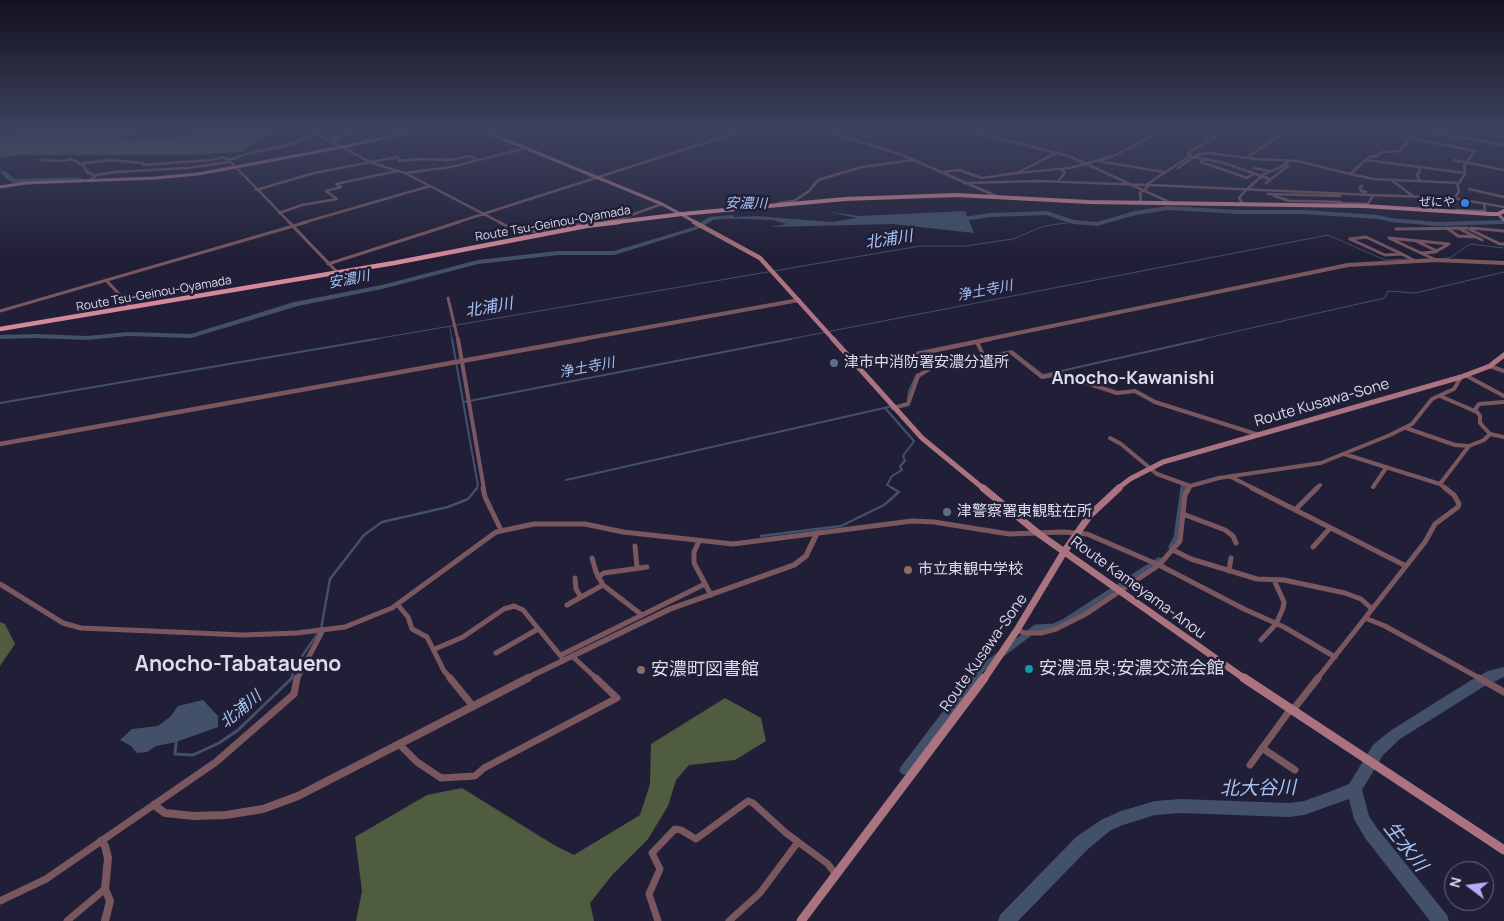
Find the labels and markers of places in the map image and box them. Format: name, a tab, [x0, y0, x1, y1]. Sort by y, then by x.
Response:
place label: ぜにや	[1419, 196, 1455, 210]
marker: ぜにや	[1459, 197, 1471, 209]
place label: 津市中消防署安濃分遣所	[844, 354, 1009, 372]
marker: 津市中消防署安濃分遣所	[828, 357, 840, 369]
place label: 津警察署東観駐在所	[957, 503, 1092, 521]
marker: 津警察署東観駐在所	[941, 506, 953, 518]
place label: 市立東観中学校	[918, 561, 1023, 579]
marker: 市立東観中学校	[902, 564, 914, 576]
place label: 安濃温泉;安濃交流会館	[1039, 658, 1224, 680]
place label: 安濃町図書館	[651, 659, 759, 681]
marker: 安濃温泉;安濃交流会館	[1023, 663, 1035, 675]
marker: 安濃町図書館	[635, 664, 647, 676]

